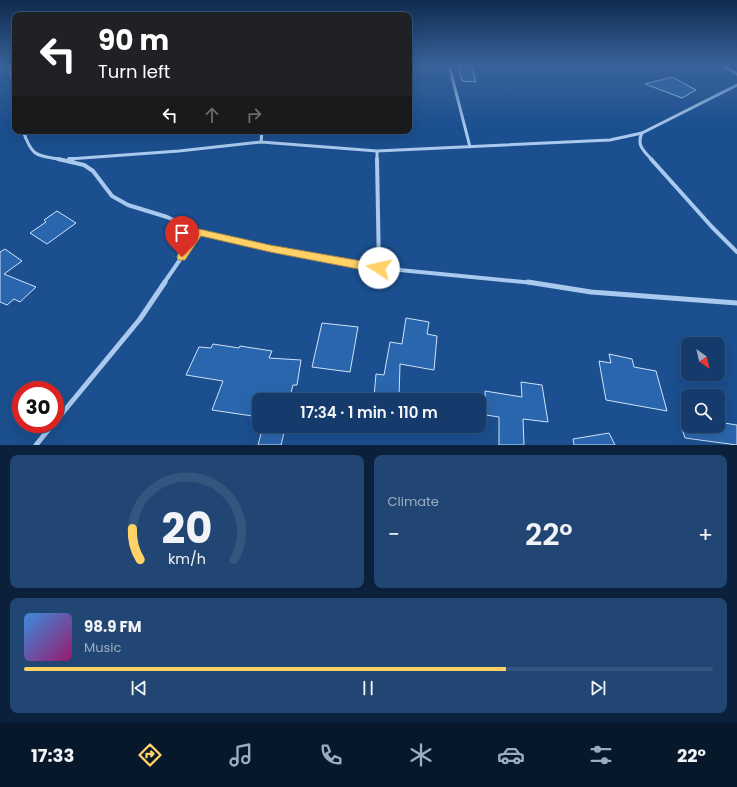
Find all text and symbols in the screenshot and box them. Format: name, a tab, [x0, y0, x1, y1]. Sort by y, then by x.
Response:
text: 90 m	[98, 21, 169, 60]
icon: left	[32, 28, 84, 80]
text: Turn left	[98, 59, 170, 84]
icon: left	[159, 104, 181, 126]
icon: ahead	[201, 104, 223, 126]
icon: right	[243, 104, 265, 126]
pin	[165, 216, 199, 257]
icon: arrive	[171, 222, 193, 244]
position arrow	[358, 247, 400, 289]
north arrow	[681, 337, 725, 381]
map controls	[681, 337, 725, 433]
speed limit sign: 30	[12, 381, 64, 433]
button: search	[681, 389, 725, 433]
text: 17:34 · 1 min · 110 m	[300, 402, 438, 423]
text: Climate	[388, 492, 439, 511]
text: 20	[161, 498, 212, 557]
text: 22°	[525, 513, 573, 556]
text: −	[388, 519, 400, 550]
text: +	[698, 519, 713, 550]
text: km/h	[168, 548, 206, 568]
text: 98.9 FM	[84, 616, 142, 637]
text: Music	[84, 638, 121, 657]
icon: previous	[128, 677, 150, 699]
icon: pause	[357, 677, 379, 699]
icon: next	[587, 677, 609, 699]
icon: directions	[136, 741, 164, 769]
icon: music	[227, 741, 255, 769]
icon: phone	[317, 741, 345, 769]
icon: climate	[407, 741, 435, 769]
icon: car	[497, 741, 525, 769]
icon: filters	[587, 741, 615, 769]
text: 17:33	[31, 743, 74, 768]
text: 22°	[677, 743, 706, 768]

